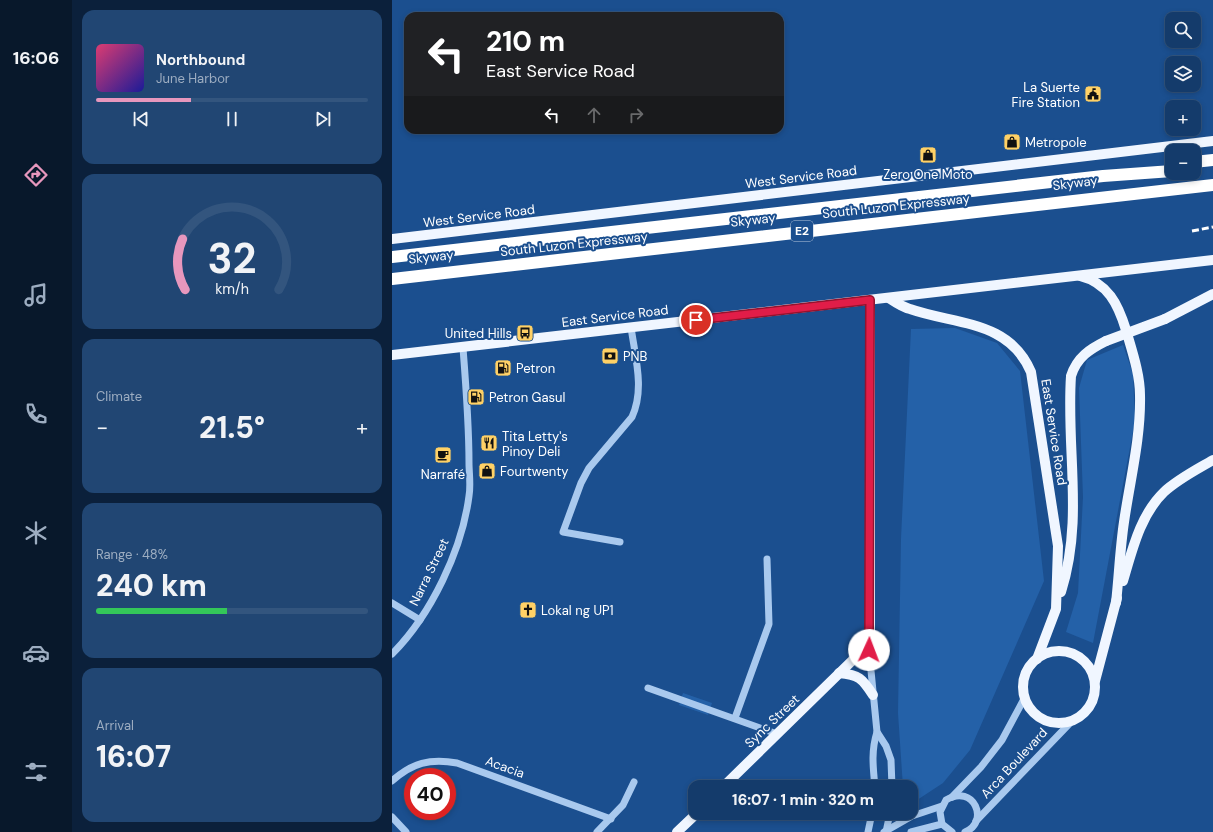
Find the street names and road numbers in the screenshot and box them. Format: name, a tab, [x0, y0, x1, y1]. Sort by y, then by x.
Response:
street label: West Service Road	[744, 162, 858, 192]
street label: Skyway	[1052, 172, 1098, 194]
street label: South Luzon Expressway	[821, 190, 971, 222]
street label: West Service Road	[422, 201, 536, 231]
street label: Skyway	[730, 209, 776, 231]
road number: E2	[791, 221, 813, 241]
street label: South Luzon Expressway	[499, 228, 649, 260]
street label: Skyway	[408, 246, 454, 268]
street label: East Service Road	[561, 301, 669, 331]
street label: East Service Road	[1037, 378, 1071, 486]
street label: Narra Street	[405, 535, 453, 609]
street label: Sync Street	[741, 691, 803, 751]
street label: Arca Boulevard	[977, 724, 1051, 802]
street label: Acacia	[483, 752, 527, 782]

